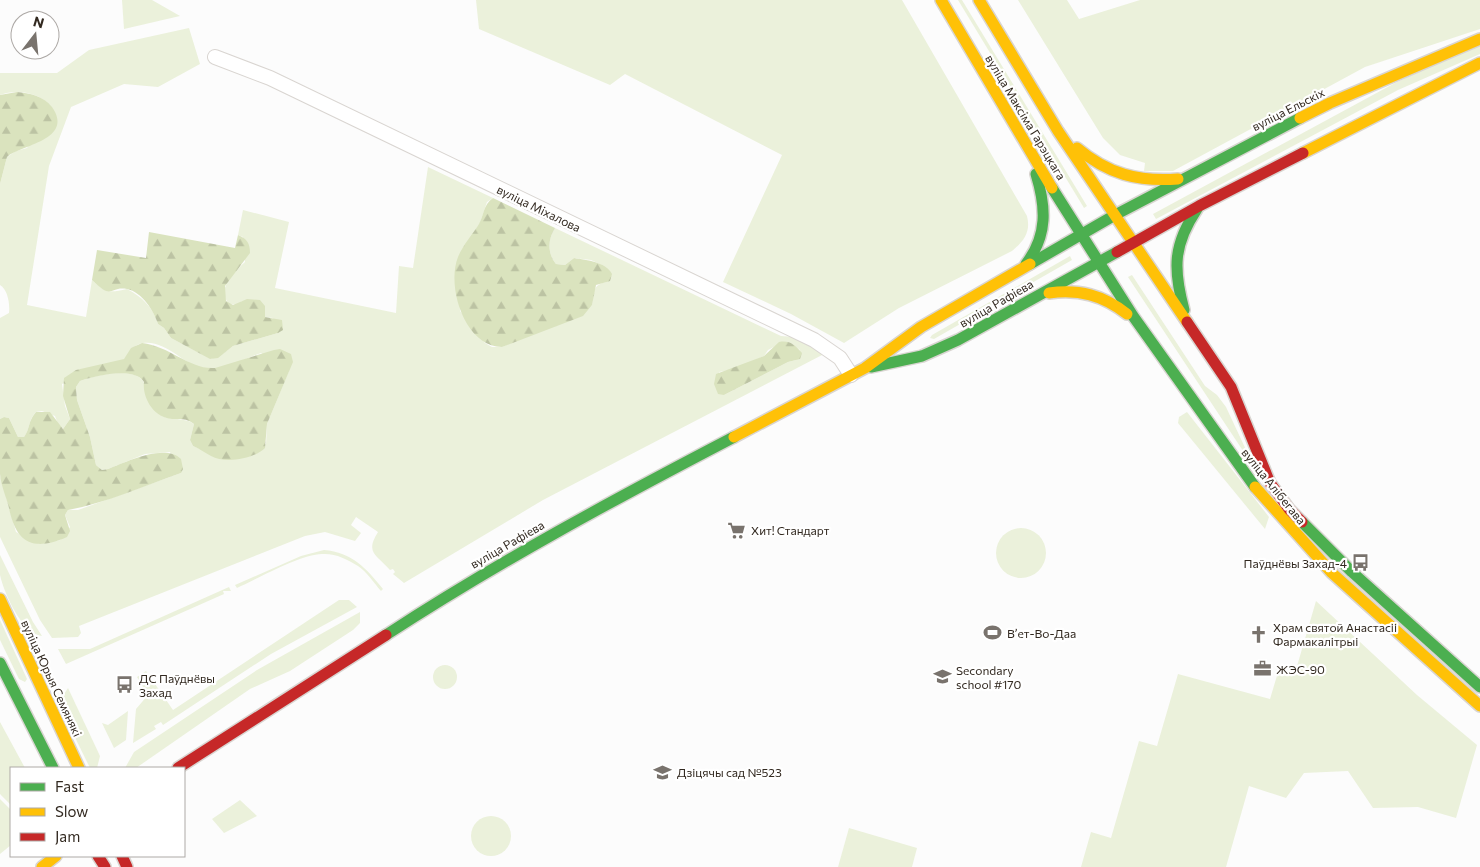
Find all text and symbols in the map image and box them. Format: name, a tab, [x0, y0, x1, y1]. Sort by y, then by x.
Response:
north arrow	[10, 10, 60, 60]
text: N	[31, 12, 46, 32]
street label: вуліца Максіма Гарэцкага	[983, 52, 1069, 182]
street label: вуліца Ельскіх	[1249, 84, 1327, 133]
street label: вуліца Міхалова	[495, 182, 583, 234]
street label: вуліца Рафіева	[957, 276, 1035, 330]
street label: вуліца Алібегава	[1239, 445, 1309, 527]
street label: вуліца Рафіева	[468, 517, 546, 571]
supermarket icon: Хит! Стандарт	[727, 520, 747, 540]
place label: Хит! Стандарт	[751, 523, 830, 537]
bus stop icon: Паўднёвы Захад-4	[1351, 553, 1371, 573]
place label: Паўднёвы Захад-4	[1244, 556, 1347, 570]
street label: вуліца Юрыя Семянякі	[19, 617, 85, 739]
place label: Храм святой Анастасіі Фармакалітрыі	[1273, 620, 1397, 648]
sports icon: Вʼет-Во-Даа	[983, 623, 1003, 643]
church icon: Храм святой Анастасіі Фармакалітрыі	[1249, 624, 1269, 644]
place label: Вʼет-Во-Даа	[1007, 626, 1076, 640]
office icon: ЖЭС-90	[1252, 659, 1272, 679]
place label: ЖЭС-90	[1276, 662, 1325, 676]
place label: Secondary school #170	[956, 663, 1022, 691]
school or university icon: Secondary school #170	[932, 667, 952, 687]
place label: ДС Паўднёвы Захад	[139, 671, 215, 699]
bus stop icon: ДС Паўднёвы Захад	[115, 675, 135, 695]
school or university icon: Дзіцячы сад №523	[653, 762, 673, 782]
place label: Дзіцячы сад №523	[677, 765, 782, 779]
legend	[10, 767, 185, 857]
text: Fast	[55, 777, 84, 795]
text: Slow	[55, 802, 88, 820]
text: Jam	[55, 827, 80, 845]

